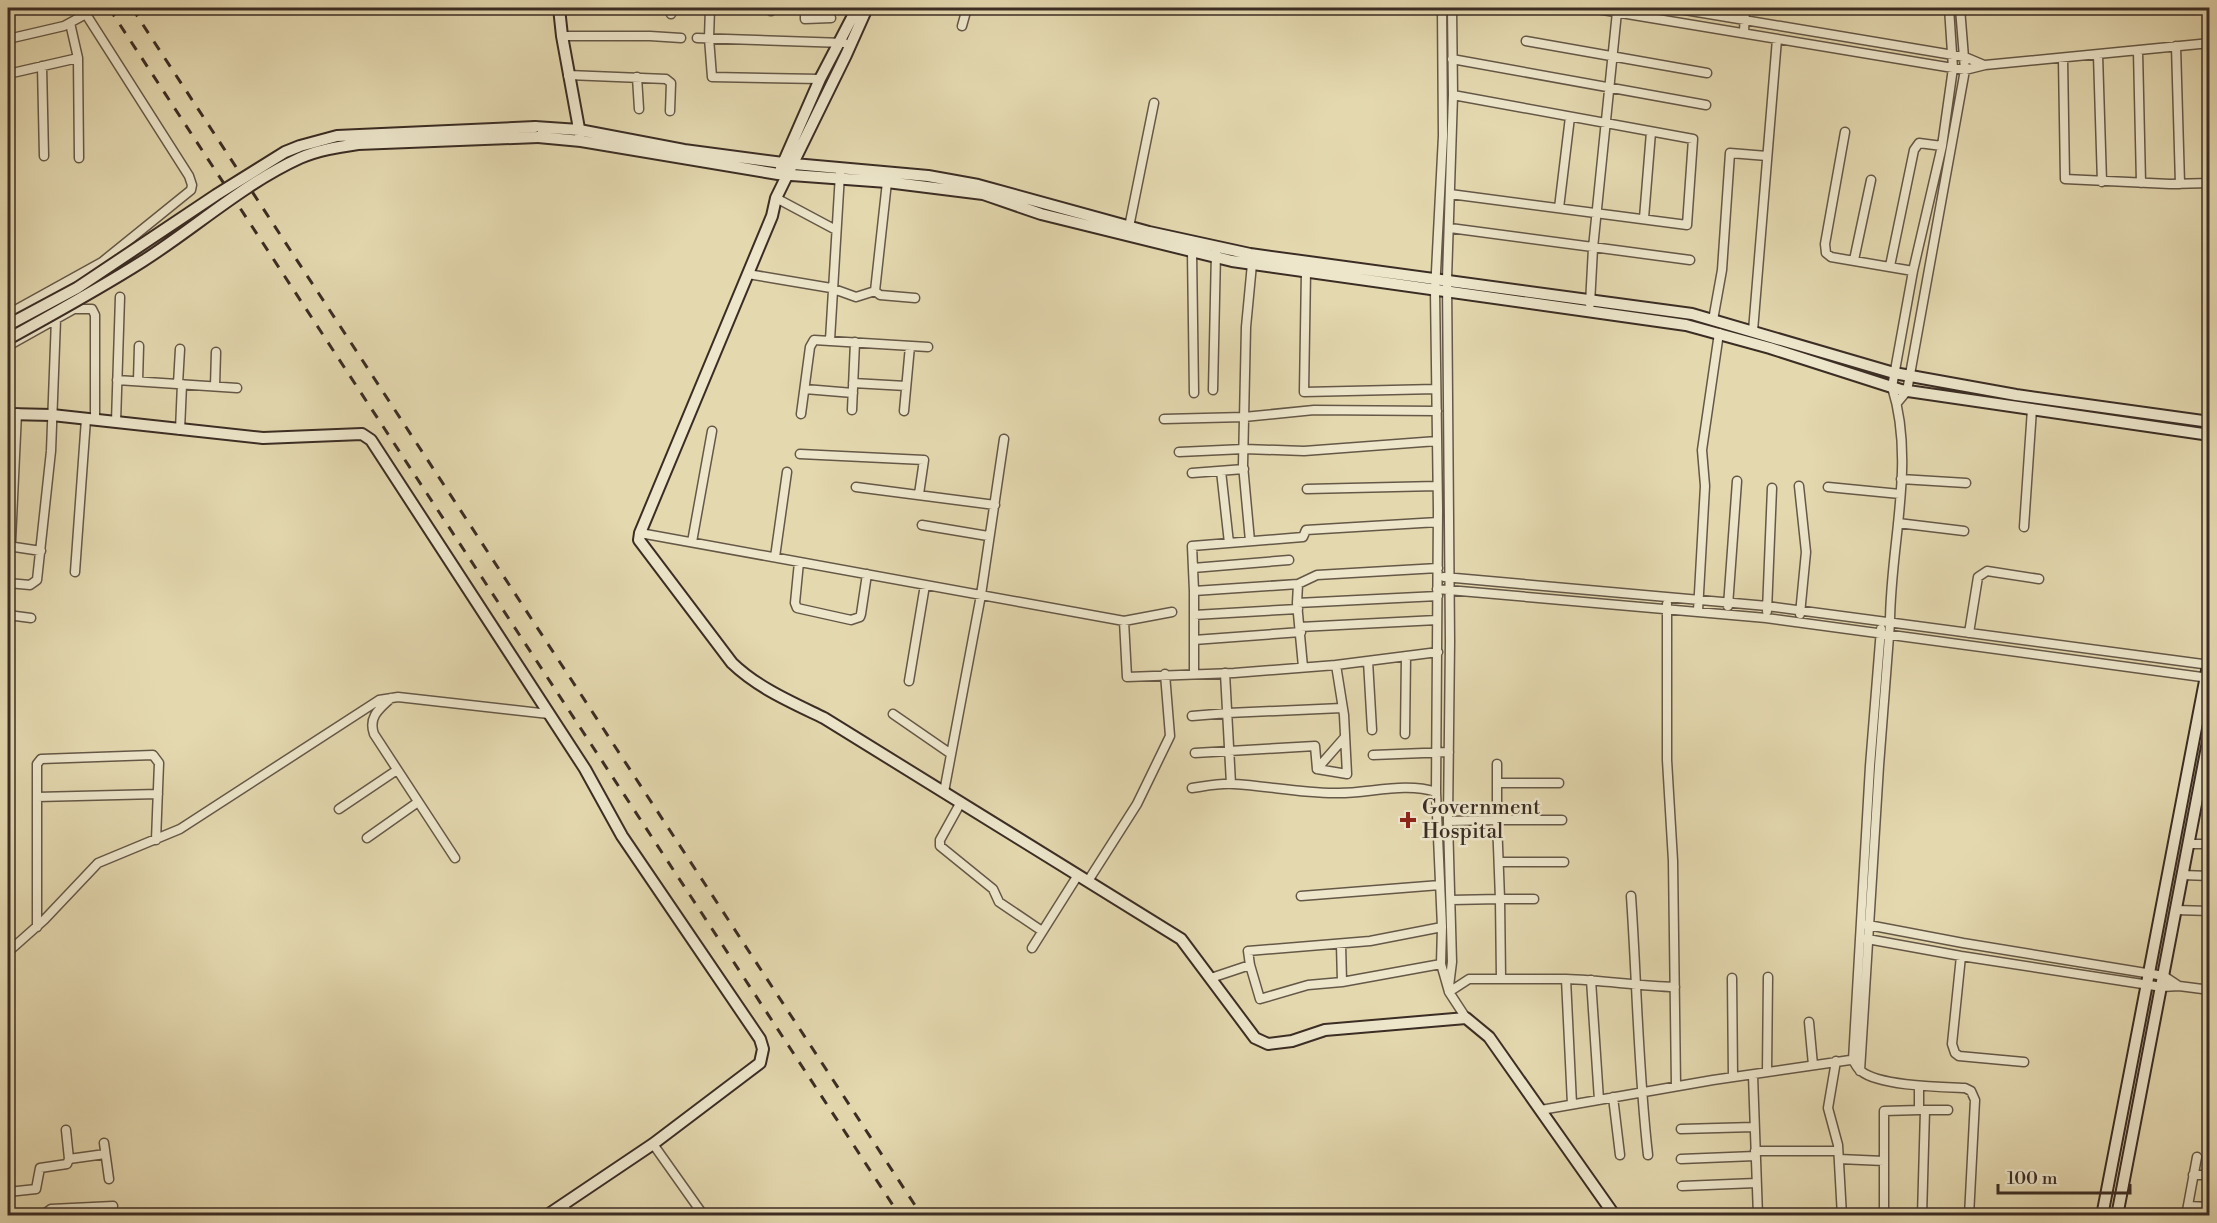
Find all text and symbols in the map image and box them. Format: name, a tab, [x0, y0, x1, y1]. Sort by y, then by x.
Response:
place label: Government Hospital	[1422, 795, 1541, 845]
marker: Government Hospital	[1399, 811, 1417, 829]
scale bar	[1998, 1157, 2130, 1195]
text: 100 m	[2007, 1167, 2058, 1190]

